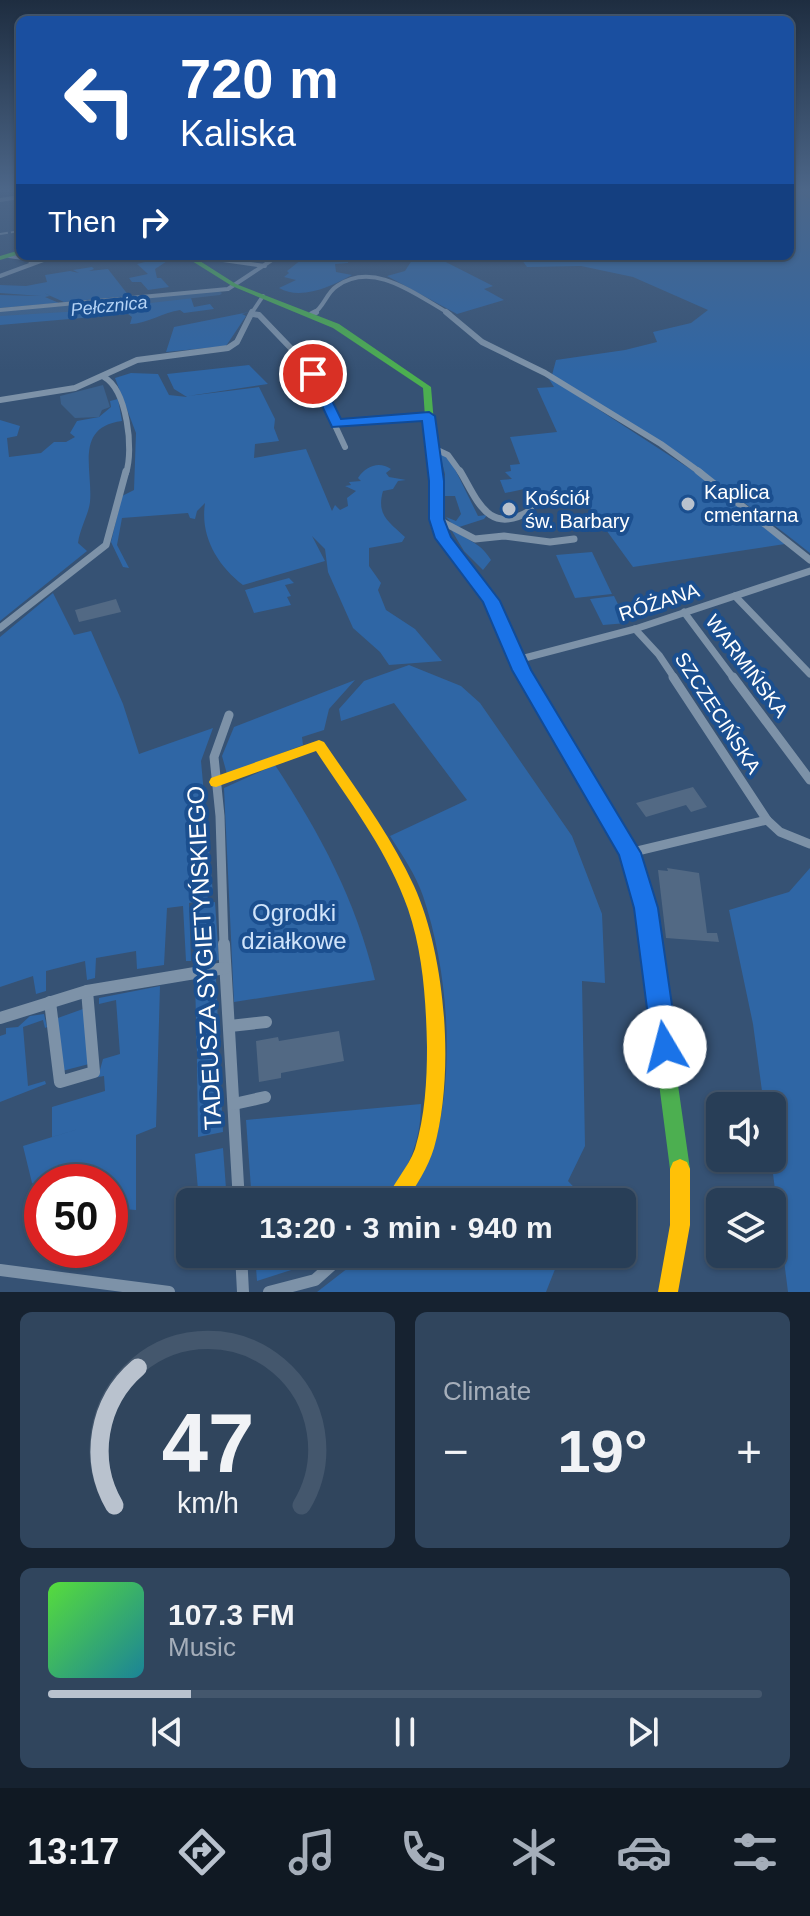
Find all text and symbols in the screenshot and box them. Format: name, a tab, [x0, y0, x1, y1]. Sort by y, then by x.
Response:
text: 720 m	[180, 47, 339, 110]
icon: left	[48, 48, 152, 152]
text: Kaliska	[180, 113, 296, 154]
icon: right	[132, 200, 176, 244]
text: Then	[48, 205, 116, 238]
water label: Pełcznica	[70, 292, 148, 320]
pin	[279, 340, 347, 408]
icon: arrive	[291, 352, 335, 396]
place label: Kaplica cmentarna	[704, 481, 799, 526]
place label: Kościół św. Barbary	[525, 487, 629, 532]
marker: Kaplica cmentarna	[679, 495, 697, 513]
marker: Kościół św. Barbary	[500, 500, 518, 518]
street label: RÓŻANA	[616, 578, 703, 625]
street label: WARMIŃSKA	[701, 610, 793, 722]
street label: SZCZECIŃSKA	[671, 648, 766, 778]
street label: TADEUSZA SYGIETYŃSKIEGO	[181, 785, 227, 1131]
park label: Ogrodki działkowe	[241, 899, 347, 954]
position arrow	[623, 1005, 707, 1089]
map controls	[706, 1092, 786, 1268]
button: sound	[706, 1092, 786, 1172]
speed limit sign: 50	[24, 1164, 128, 1268]
button: layers	[706, 1188, 786, 1268]
text: 13:20 · 3 min · 940 m	[259, 1211, 553, 1244]
text: Climate	[443, 1376, 531, 1406]
text: 47	[161, 1397, 254, 1490]
text: 19°	[557, 1418, 648, 1485]
text: −	[443, 1427, 469, 1476]
text: +	[736, 1427, 762, 1476]
text: km/h	[177, 1487, 238, 1519]
text: 107.3 FM	[168, 1598, 295, 1631]
text: Music	[168, 1632, 236, 1662]
icon: previous	[145, 1710, 189, 1754]
icon: pause	[383, 1710, 427, 1754]
icon: next	[621, 1710, 665, 1754]
icon: directions	[174, 1824, 230, 1880]
icon: music	[284, 1824, 340, 1880]
icon: phone	[395, 1824, 451, 1880]
icon: climate	[506, 1824, 562, 1880]
icon: car	[616, 1824, 672, 1880]
icon: filters	[727, 1824, 783, 1880]
text: 13:17	[27, 1831, 119, 1872]

